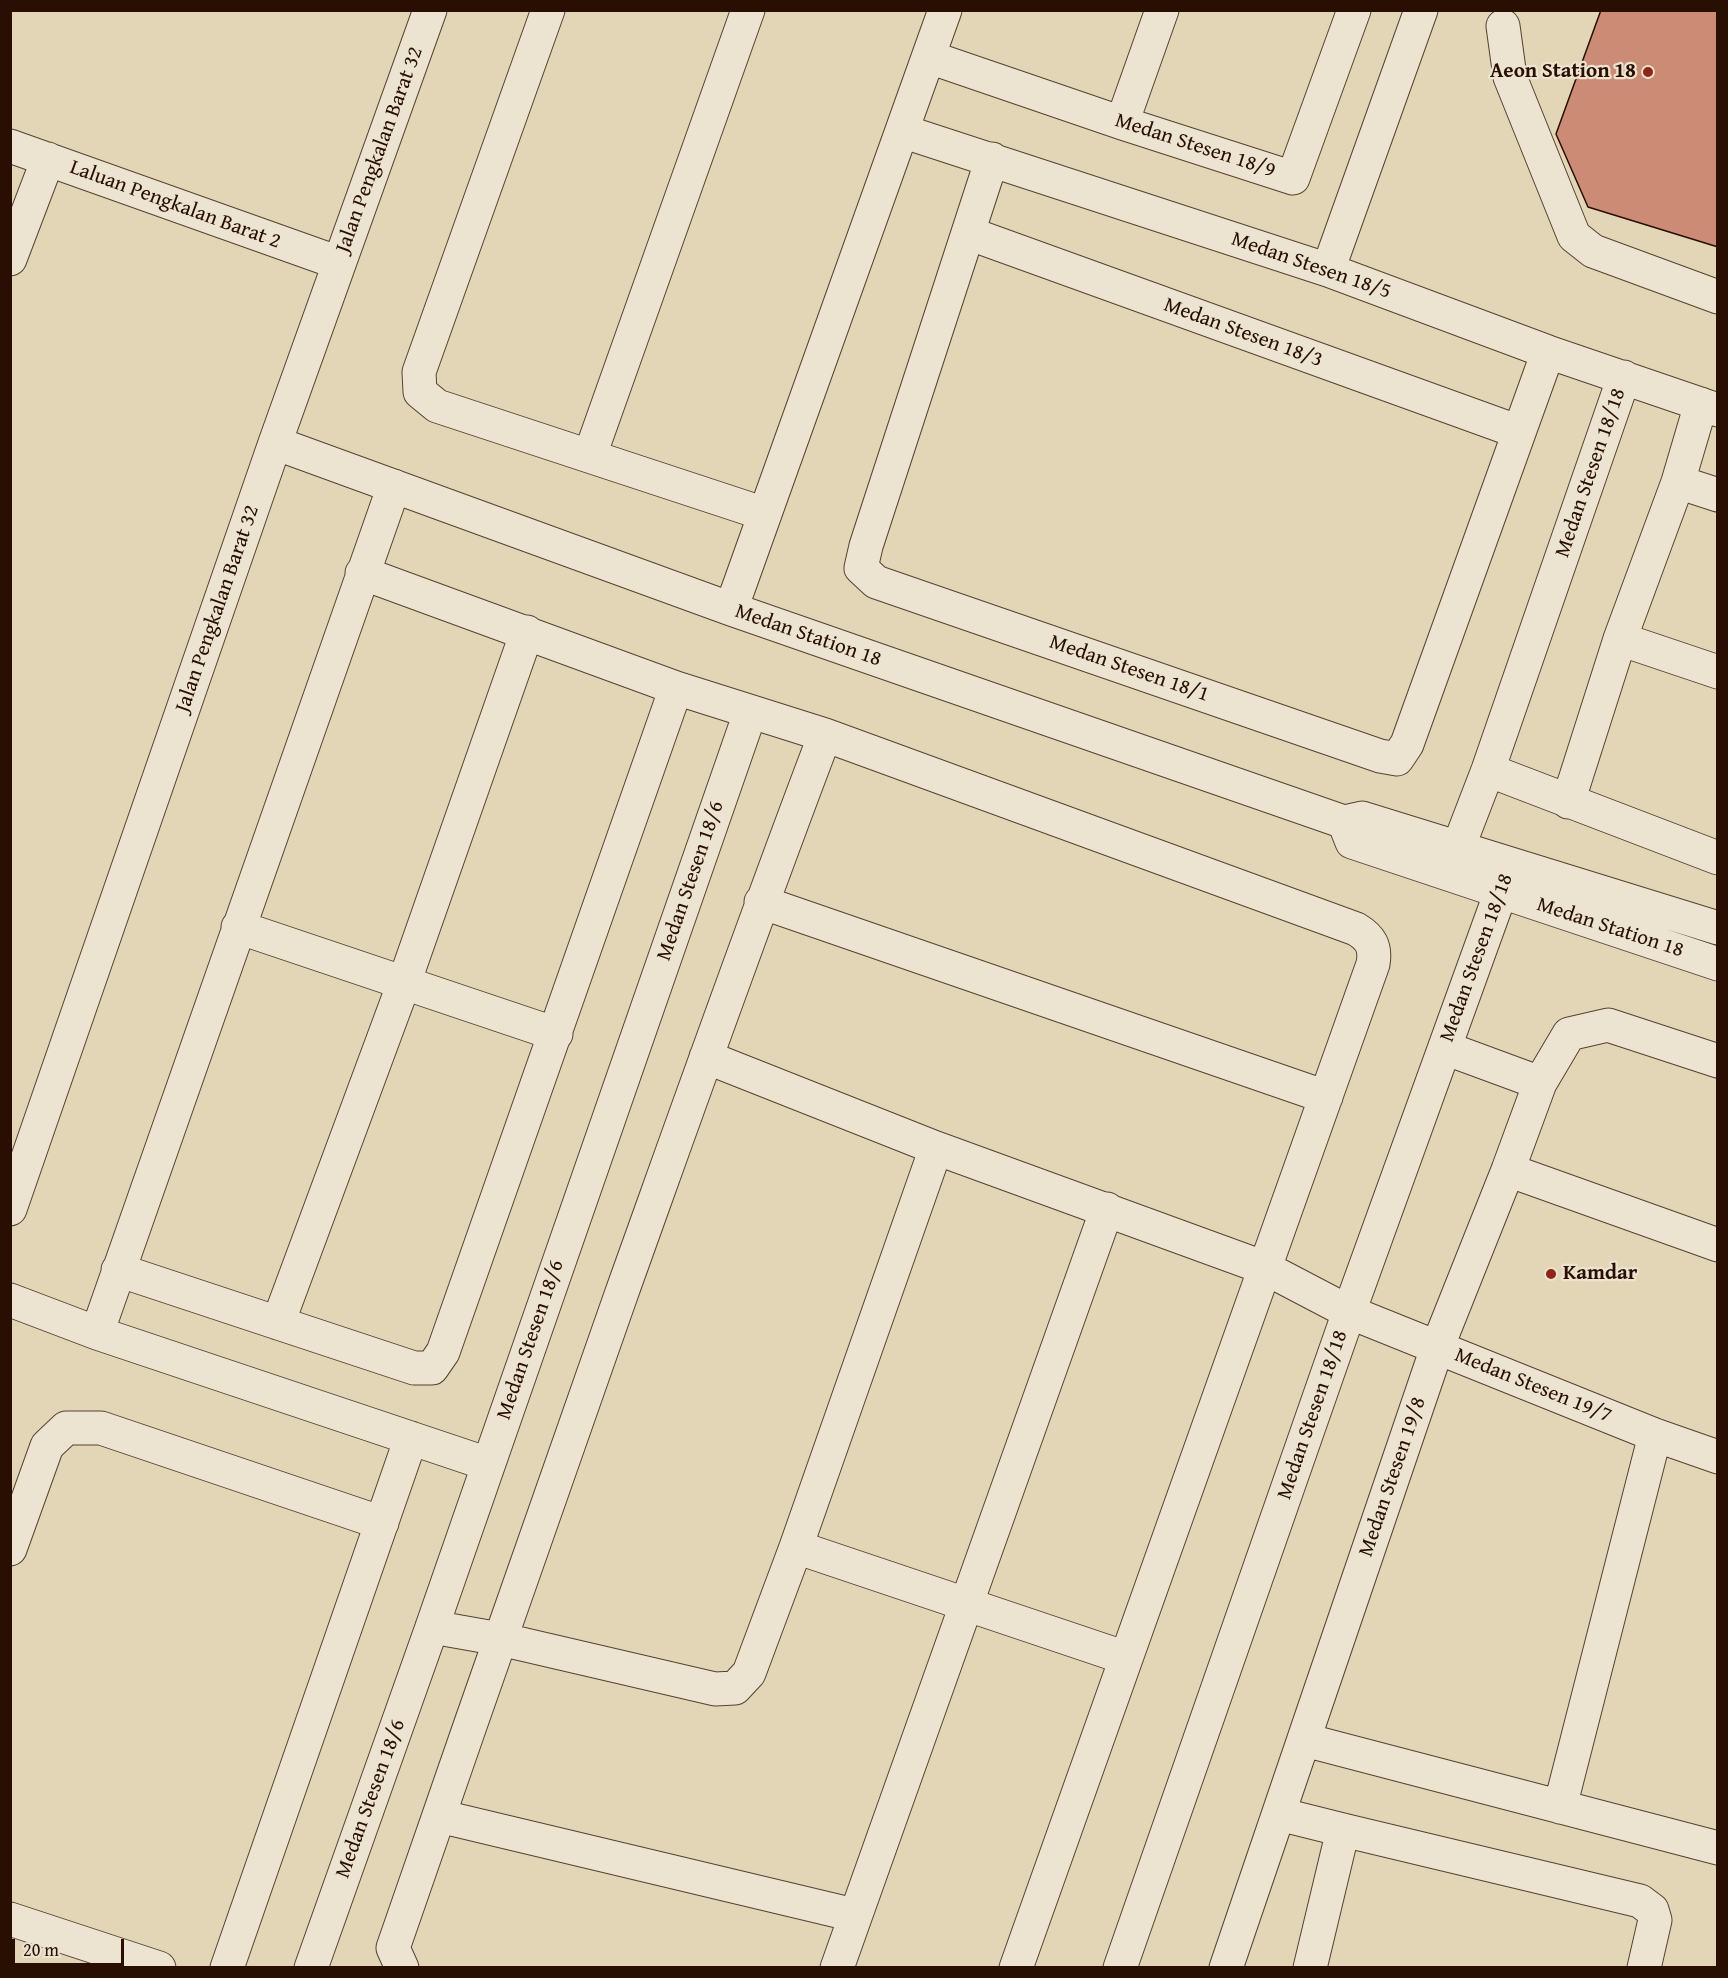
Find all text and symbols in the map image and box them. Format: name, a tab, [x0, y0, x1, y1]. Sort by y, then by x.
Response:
street label: Jalan Pengkalan Barat 32	[331, 44, 429, 256]
place label: Aeon Station 18	[1490, 59, 1636, 85]
marker: Aeon Station 18	[1641, 65, 1655, 79]
street label: Medan Stesen 18/9	[1112, 108, 1278, 184]
street label: Laluan Pengkalan Barat 2	[66, 155, 284, 255]
street label: Medan Stesen 18/5	[1228, 227, 1394, 305]
street label: Medan Stesen 18/3	[1160, 293, 1326, 373]
street label: Medan Stesen 18/18	[1550, 385, 1632, 561]
street label: Jalan Pengkalan Barat 32	[171, 502, 265, 716]
street label: Medan Station 18	[732, 599, 884, 673]
street label: Medan Stesen 18/1	[1046, 630, 1212, 708]
street label: Medan Stesen 18/6	[652, 798, 730, 964]
street label: Medan Stesen 18/18	[1435, 870, 1519, 1046]
street label: Medan Station 18	[1533, 892, 1687, 964]
street label: Medan Stesen 18/6	[492, 1257, 570, 1423]
place label: Kamdar	[1563, 1261, 1637, 1287]
marker: Kamdar	[1544, 1267, 1558, 1281]
street label: Medan Stesen 18/18	[1272, 1327, 1354, 1503]
street label: Medan Stesen 19/7	[1451, 1343, 1615, 1429]
street label: Medan Stesen 19/8	[1354, 1394, 1432, 1560]
street label: Medan Stesen 18/6	[331, 1716, 411, 1882]
scale bar	[15, 1927, 128, 1965]
text: 20 m	[23, 1936, 59, 1963]

